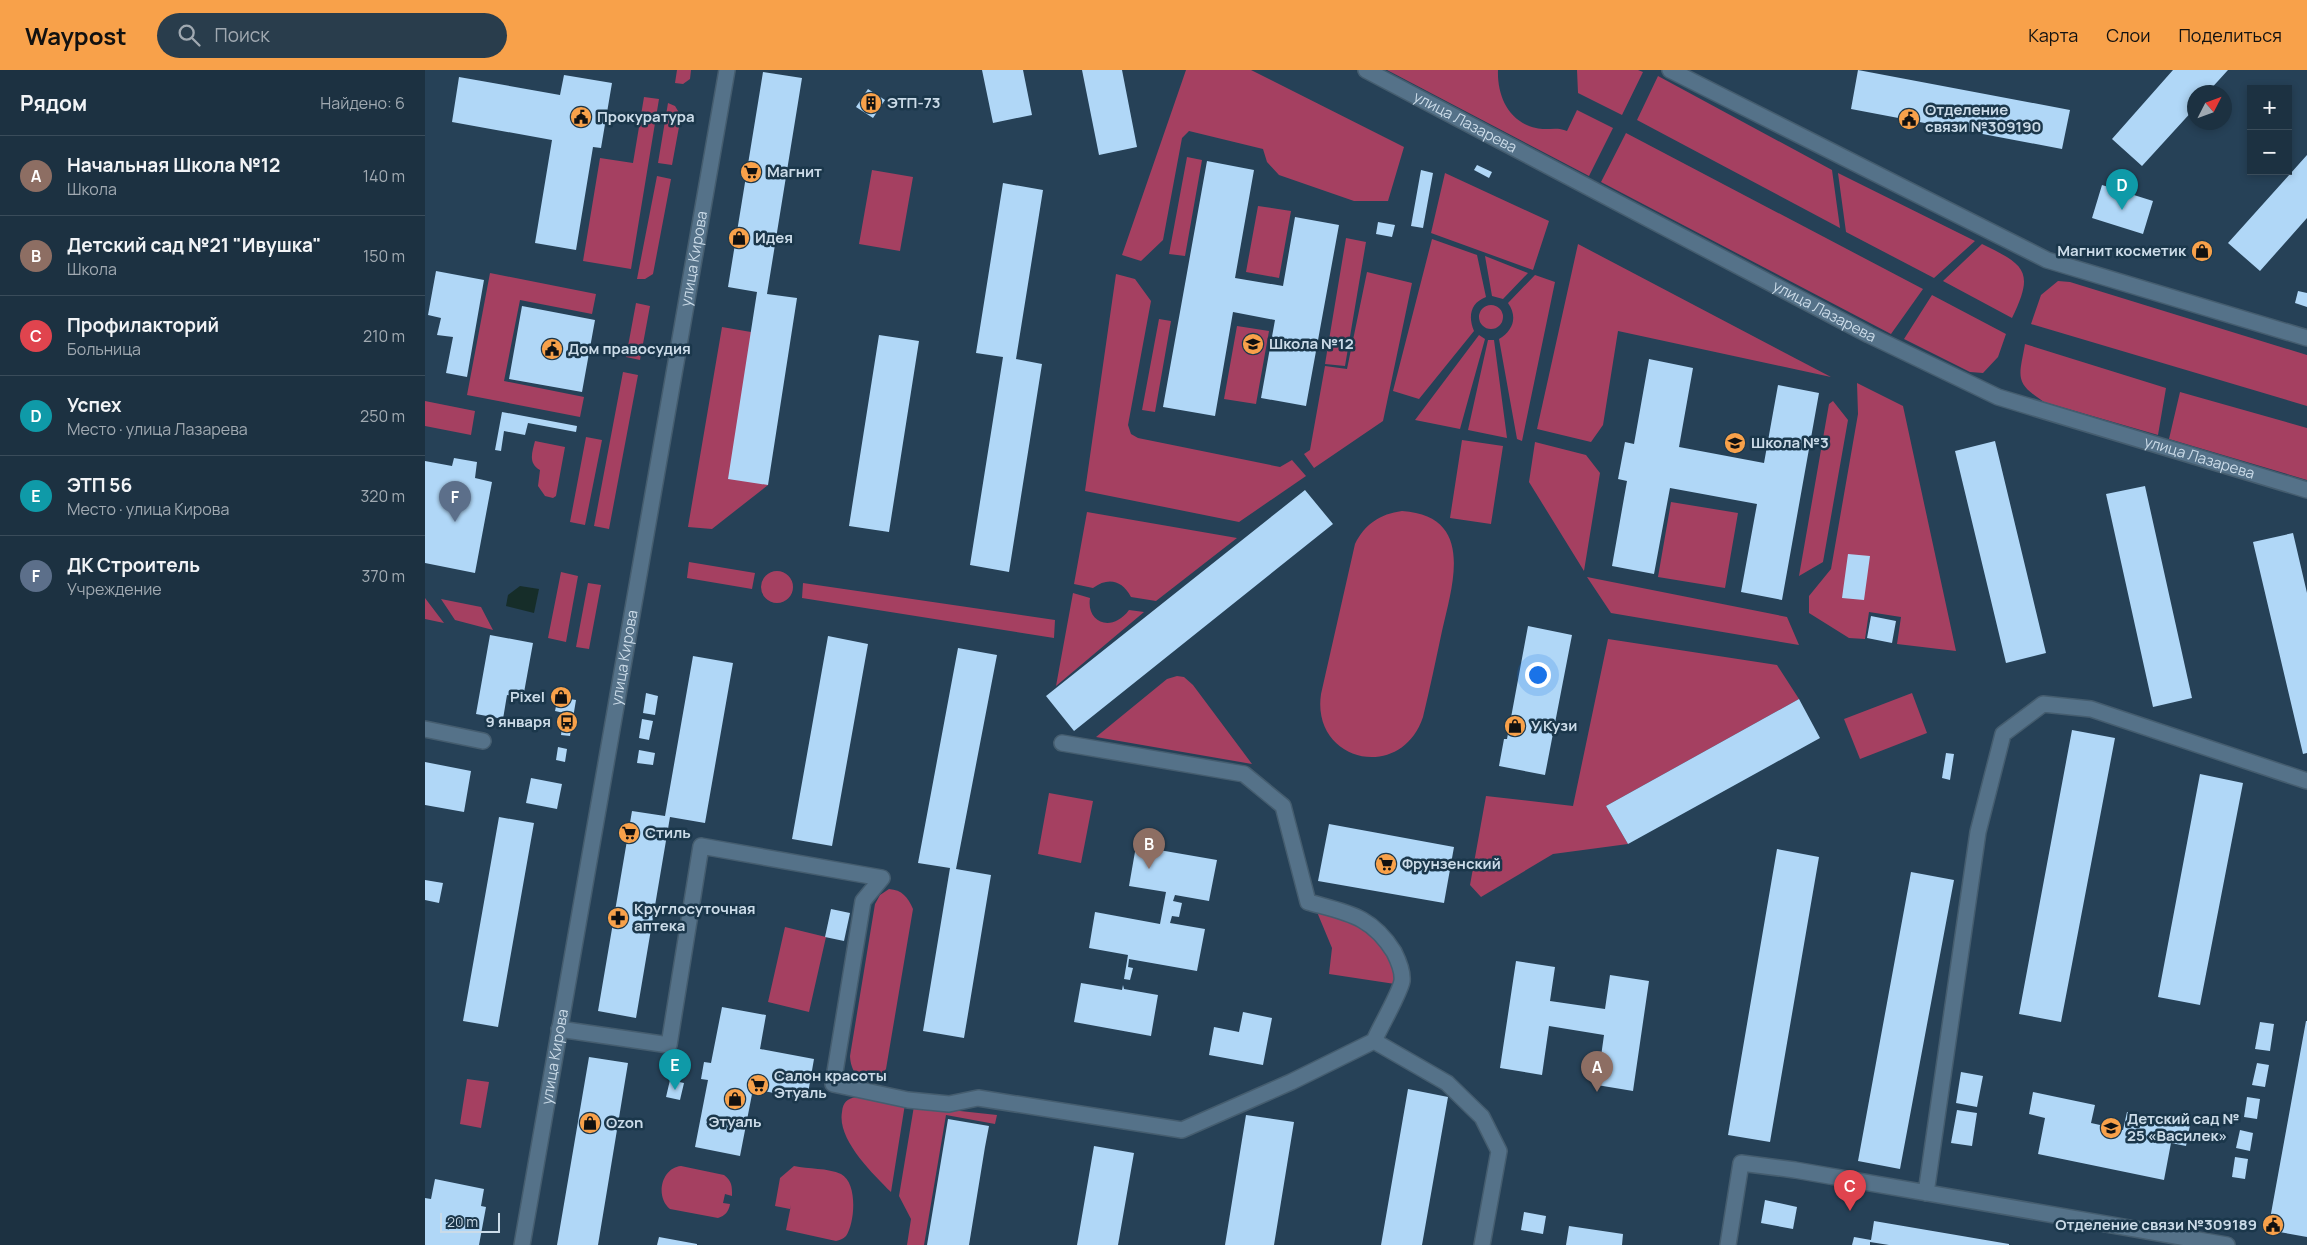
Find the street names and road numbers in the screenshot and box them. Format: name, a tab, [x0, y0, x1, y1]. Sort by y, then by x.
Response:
street label: улица Лазарева	[1410, 86, 1521, 158]
street label: улица Кирова	[675, 209, 712, 308]
street label: улица Лазарева	[1769, 275, 1880, 347]
street label: улица Лазарева	[2142, 431, 2257, 484]
street label: улица Кирова	[605, 608, 643, 707]
street label: улица Кирова	[536, 1007, 573, 1106]

